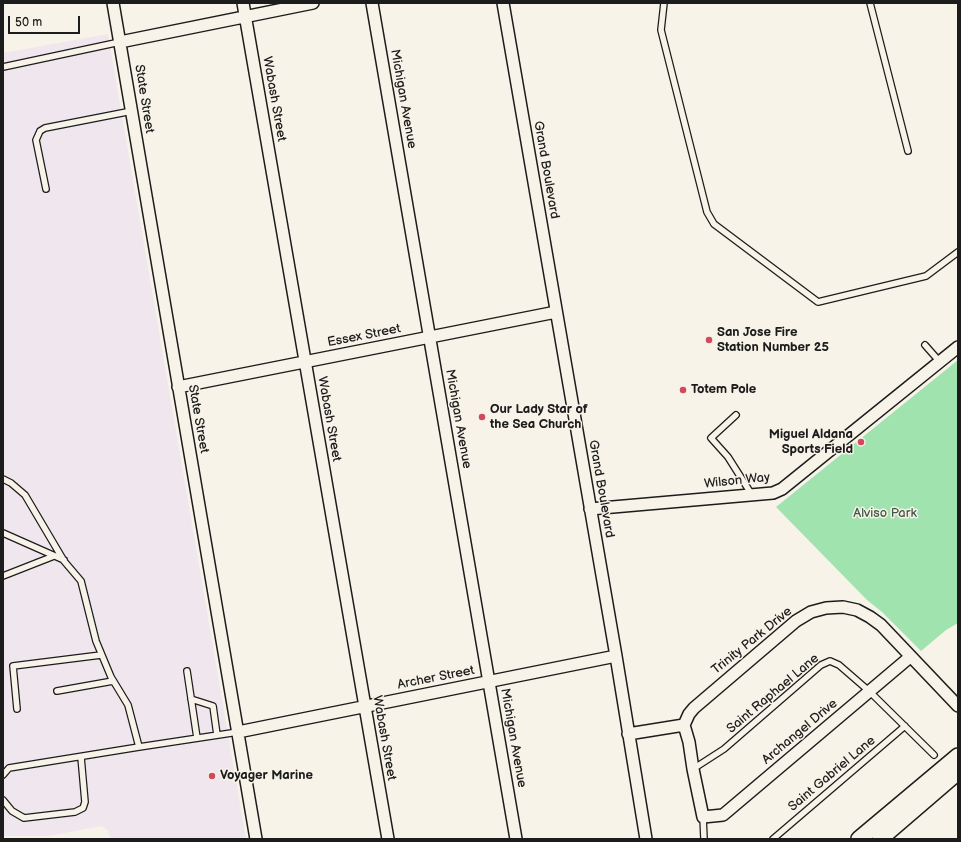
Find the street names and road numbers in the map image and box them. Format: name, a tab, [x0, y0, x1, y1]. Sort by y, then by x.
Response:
street label: Michigan Avenue	[387, 48, 419, 150]
street label: Wabash Street	[259, 55, 289, 143]
street label: State Street	[131, 64, 157, 134]
street label: Grand Boulevard	[530, 120, 562, 220]
street label: Essex Street	[326, 321, 402, 351]
street label: Michigan Avenue	[442, 368, 474, 470]
street label: Wabash Street	[314, 375, 344, 463]
street label: State Street	[184, 384, 212, 454]
street label: Grand Boulevard	[585, 439, 617, 539]
street label: Wilson Way	[703, 470, 771, 492]
street label: Trinity Park Drive	[709, 604, 795, 678]
street label: Saint Raphael Lane	[724, 651, 822, 737]
street label: Archer Street	[396, 663, 476, 693]
street label: Michigan Avenue	[497, 687, 529, 789]
street label: Wabash Street	[369, 694, 399, 782]
street label: Archangel Drive	[759, 696, 841, 768]
street label: Saint Gabriel Lane	[785, 733, 879, 815]

